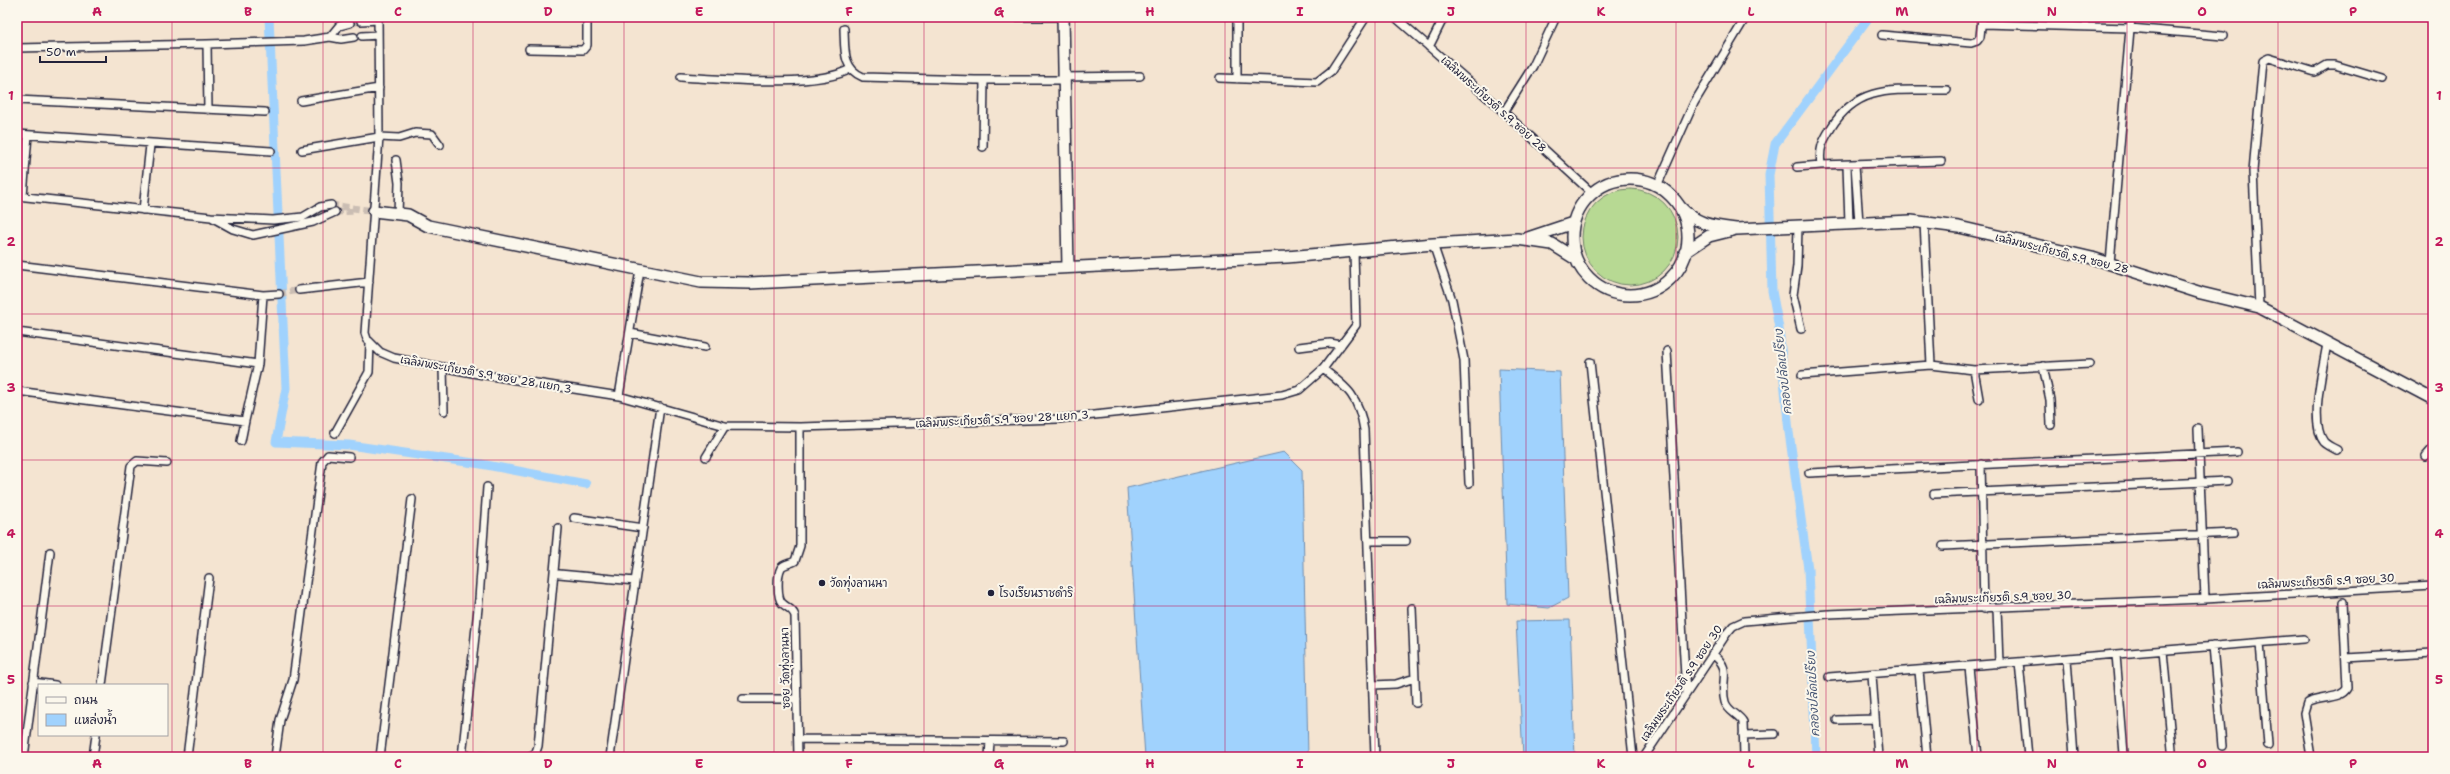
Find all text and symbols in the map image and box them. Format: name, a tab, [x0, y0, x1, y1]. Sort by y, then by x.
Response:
text: A	[92, 3, 102, 20]
text: B	[244, 3, 252, 20]
text: C	[394, 3, 402, 20]
text: D	[543, 3, 553, 20]
text: E	[695, 3, 704, 20]
text: F	[845, 3, 853, 20]
text: G	[994, 3, 1005, 20]
text: H	[1145, 3, 1155, 20]
text: I	[1296, 3, 1304, 20]
text: J	[1447, 3, 1455, 20]
text: K	[1597, 3, 1606, 20]
text: L	[1747, 3, 1755, 20]
text: M	[1895, 3, 1909, 20]
text: N	[2047, 3, 2057, 20]
text: O	[2197, 3, 2207, 20]
text: P	[2349, 3, 2357, 20]
scale bar	[40, 38, 106, 64]
text: 50 m	[46, 44, 76, 60]
street label: เฉลิมพระเกียรติ ร.9 ซอย 28	[1438, 53, 1550, 156]
text: 1	[8, 87, 14, 104]
text: 1	[2436, 87, 2442, 104]
street label: เฉลิมพระเกียรติ ร.9 ซอย 28	[1993, 230, 2130, 277]
text: 2	[6, 233, 16, 250]
text: 2	[2434, 233, 2444, 250]
water label: คลองปลัดเปรียง	[1770, 327, 1795, 415]
street label: เฉลิมพระเกียรติ ร.9 ซอย 28 แยก 3	[399, 352, 573, 397]
text: 3	[6, 379, 16, 396]
text: 3	[2434, 379, 2444, 396]
street label: เฉลิมพระเกียรติ ร.9 ซอย 28 แยก 3	[915, 407, 1089, 432]
text: 4	[6, 525, 16, 542]
text: 4	[2434, 525, 2444, 542]
street label: เฉลิมพระเกียรติ ร.9 ซอย 30	[2257, 570, 2395, 593]
place label: วัดทุ่งลานนา	[830, 575, 887, 592]
marker: วัดทุ่งลานนา	[817, 578, 827, 588]
place label: โรงเรียนราชดำริ	[999, 585, 1073, 601]
marker: โรงเรียนราชดำริ	[986, 588, 996, 598]
street label: เฉลิมพระเกียรติ ร.9 ซอย 30	[1934, 588, 2072, 607]
street label: เฉลิมพระเกียรติ ร.9 ซอย 30	[1637, 622, 1726, 744]
street label: ซอย วัดทุ่งลานนา	[776, 627, 795, 709]
water label: คลองปลัดเปรียง	[1803, 650, 1823, 737]
text: 5	[7, 671, 15, 688]
text: 5	[2435, 671, 2443, 688]
legend	[38, 684, 168, 736]
text: ถนน	[74, 692, 98, 708]
text: แหล่งน้ำ	[74, 709, 117, 728]
text: A	[92, 755, 102, 772]
text: B	[244, 755, 252, 772]
text: C	[394, 755, 402, 772]
text: D	[543, 755, 553, 772]
text: E	[695, 755, 704, 772]
text: F	[845, 755, 853, 772]
text: G	[994, 755, 1005, 772]
text: H	[1145, 755, 1155, 772]
text: I	[1296, 755, 1304, 772]
text: J	[1447, 755, 1455, 772]
text: K	[1597, 755, 1606, 772]
text: L	[1747, 755, 1755, 772]
text: M	[1895, 755, 1909, 772]
text: N	[2047, 755, 2057, 772]
text: O	[2197, 755, 2207, 772]
text: P	[2349, 755, 2357, 772]

